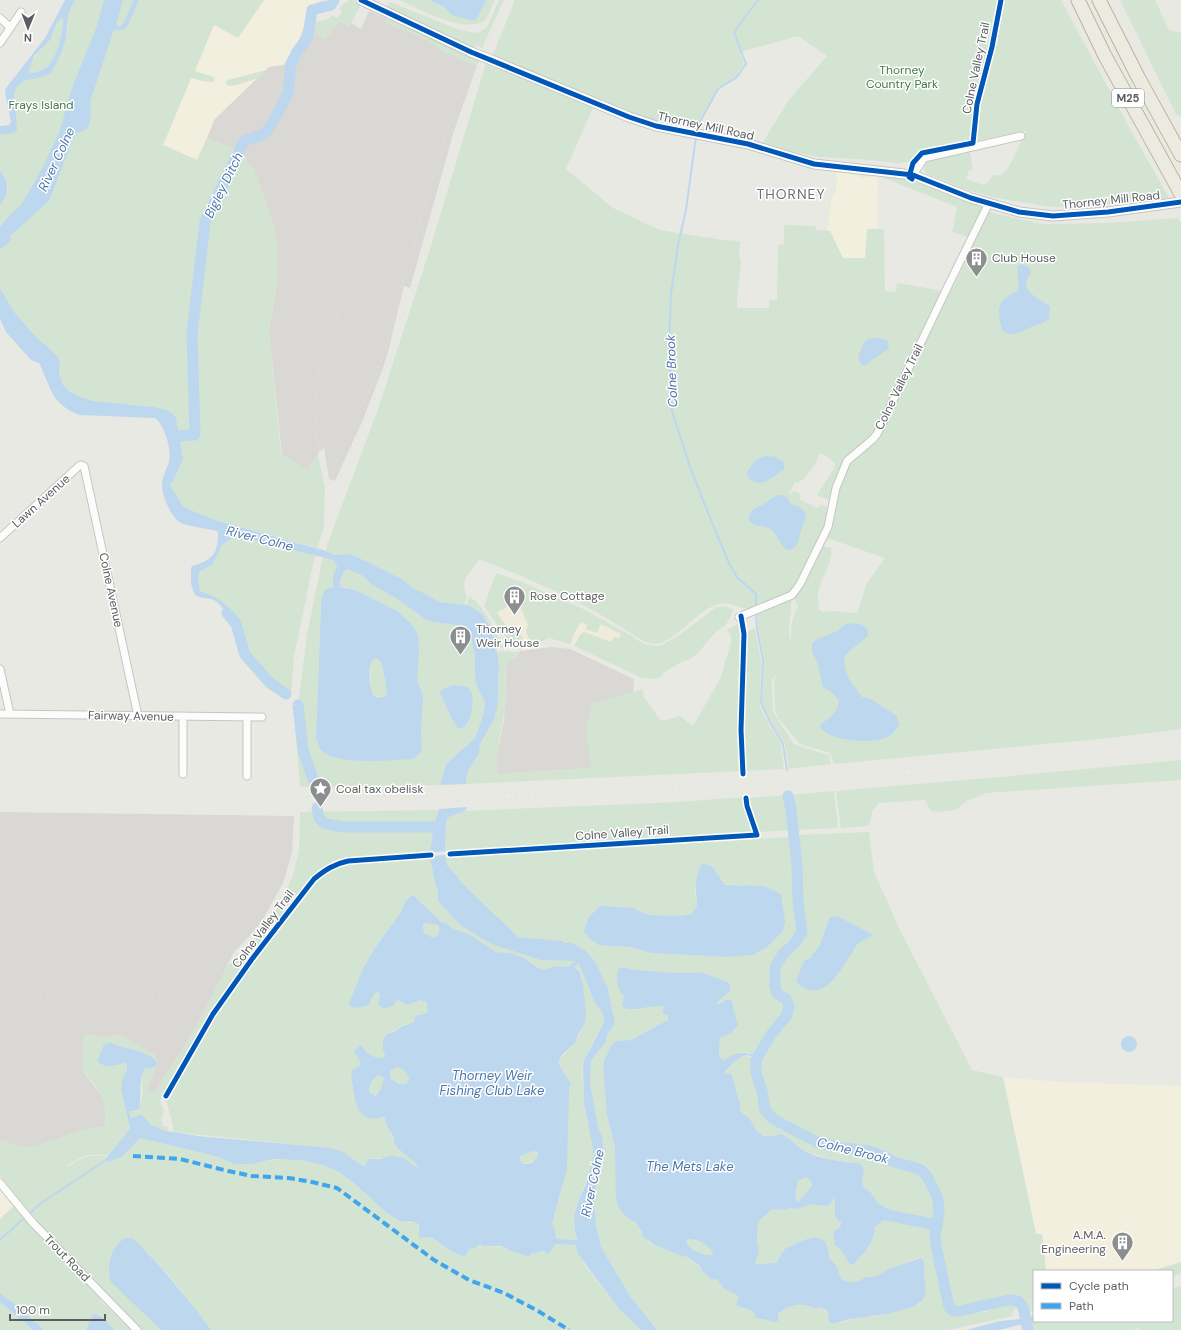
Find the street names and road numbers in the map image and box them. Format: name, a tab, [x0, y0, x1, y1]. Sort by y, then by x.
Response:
street label: Colne Valley Trail	[958, 21, 994, 115]
road number: M25	[1112, 89, 1144, 107]
street label: Thorney Mill Road	[656, 108, 756, 144]
street label: Thorney Mill Road	[1061, 187, 1161, 213]
street label: Colne Valley Trail	[871, 341, 927, 433]
street label: Lawn Avenue	[9, 471, 74, 531]
street label: Colne Avenue	[95, 551, 127, 629]
street label: Fairway Avenue	[88, 707, 174, 725]
street label: Colne Valley Trail	[575, 822, 669, 844]
street label: Colne Valley Trail	[228, 887, 298, 971]
street label: Trout Road	[40, 1231, 94, 1285]

